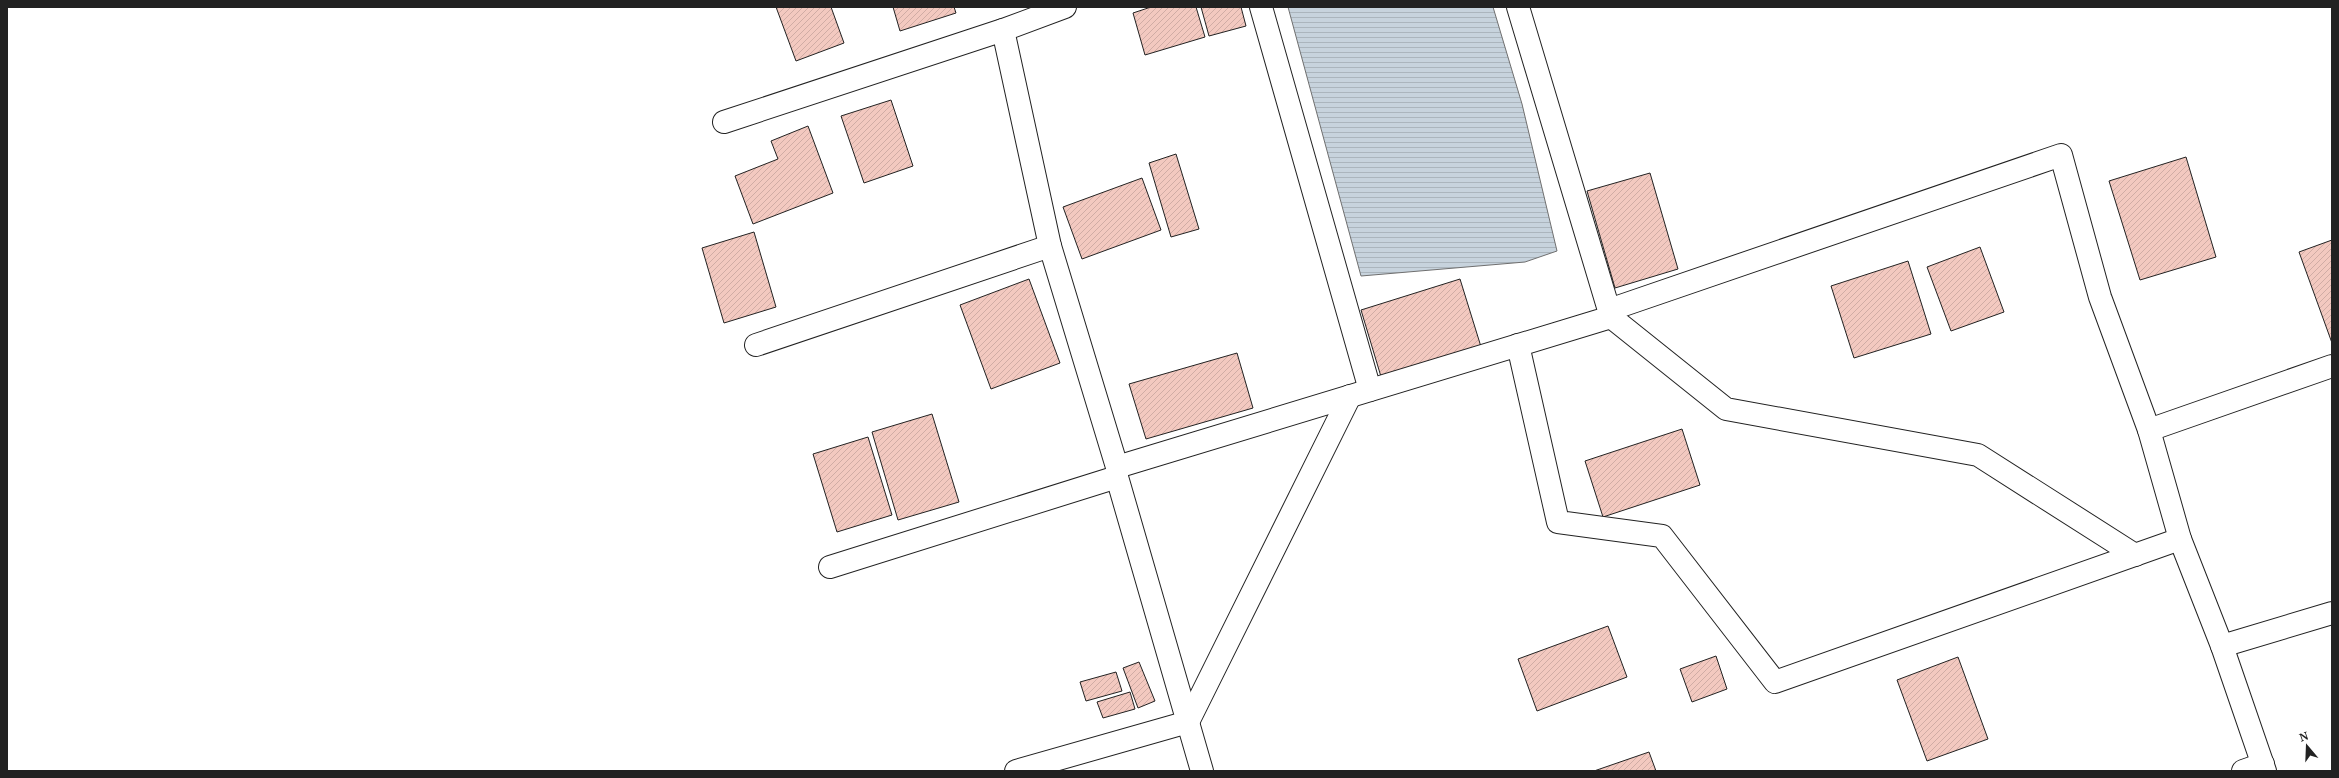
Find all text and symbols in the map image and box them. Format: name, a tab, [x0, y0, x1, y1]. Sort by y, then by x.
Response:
north arrow	[2287, 726, 2327, 766]
text: N	[2297, 727, 2310, 745]

